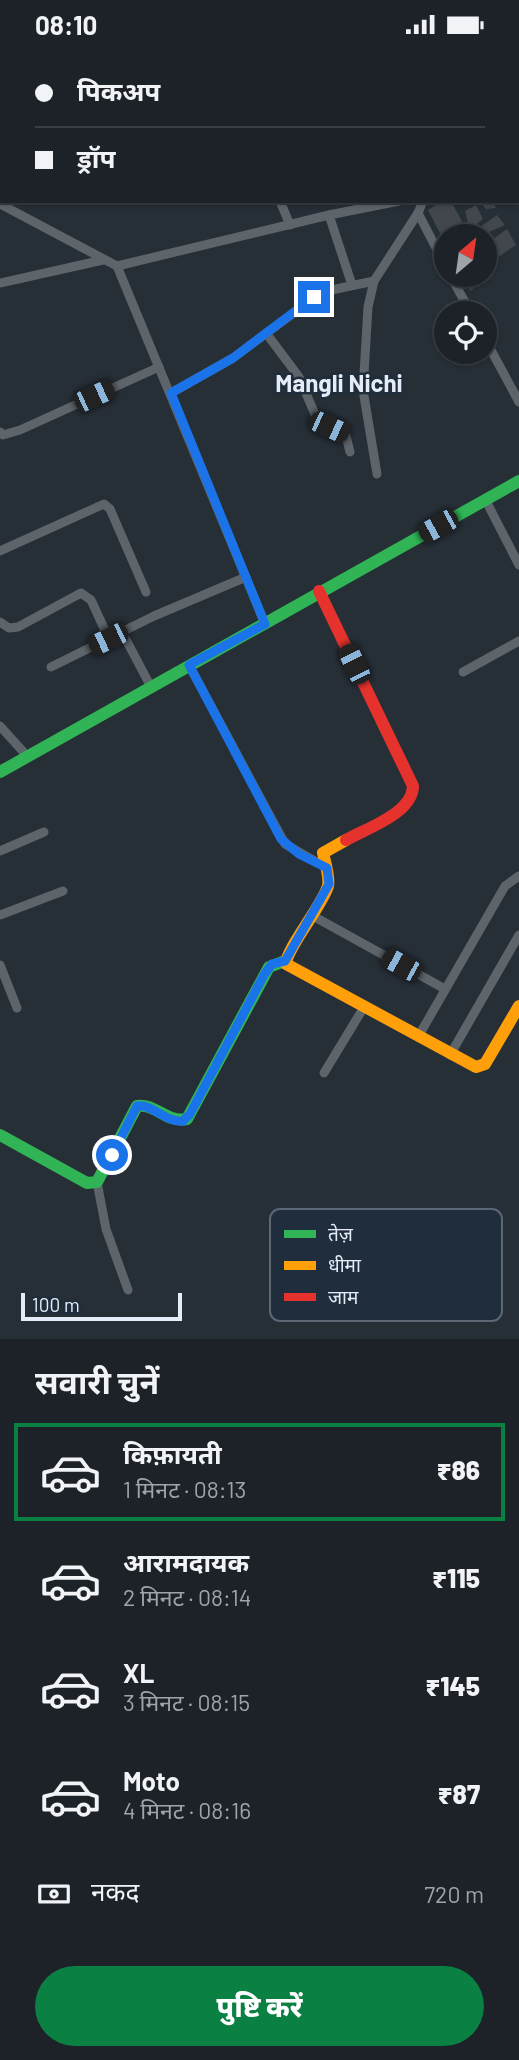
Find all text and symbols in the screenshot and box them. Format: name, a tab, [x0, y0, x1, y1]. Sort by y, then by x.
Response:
text: 08:10	[35, 9, 97, 40]
text: पिकअप	[77, 75, 160, 106]
text: ड्रॉप	[77, 142, 115, 173]
north arrow	[434, 224, 497, 287]
map controls	[434, 224, 497, 364]
route end	[298, 281, 330, 313]
button: locate	[434, 301, 497, 364]
district label: Mangli Nichi	[275, 368, 403, 397]
car	[71, 378, 118, 414]
car	[306, 409, 353, 445]
car	[415, 507, 462, 545]
car	[85, 620, 132, 658]
car	[336, 641, 373, 687]
car	[378, 946, 425, 984]
route start	[96, 1139, 128, 1171]
legend	[270, 1209, 502, 1321]
text: तेज़	[328, 1222, 354, 1245]
text: धीमा	[328, 1253, 362, 1276]
text: जाम	[328, 1285, 359, 1308]
scale bar	[21, 1290, 182, 1322]
text: 100 m	[32, 1293, 80, 1316]
text: सवारी चुनें	[35, 1362, 159, 1400]
text: किफ़ायती	[123, 1438, 222, 1469]
icon: car	[39, 1441, 102, 1504]
text: ₹86	[437, 1454, 480, 1485]
text: 1 मिनट · 08:13	[123, 1475, 246, 1503]
text: आरामदायक	[123, 1546, 249, 1577]
icon: car	[39, 1549, 102, 1612]
text: ₹115	[432, 1562, 480, 1593]
text: 2 मिनट · 08:14	[123, 1583, 252, 1611]
icon: car	[39, 1657, 102, 1720]
text: XL	[123, 1657, 154, 1688]
text: ₹145	[425, 1670, 480, 1701]
text: 3 मिनट · 08:15	[123, 1688, 250, 1716]
icon: car	[39, 1765, 102, 1828]
text: Moto	[123, 1765, 180, 1796]
text: ₹87	[438, 1778, 480, 1809]
text: 4 मिनट · 08:16	[123, 1796, 251, 1824]
icon: cash	[35, 1875, 73, 1913]
text: नकद	[91, 1875, 139, 1906]
text: 720 m	[424, 1880, 484, 1908]
button: पुष्टि करें	[35, 1966, 484, 2046]

